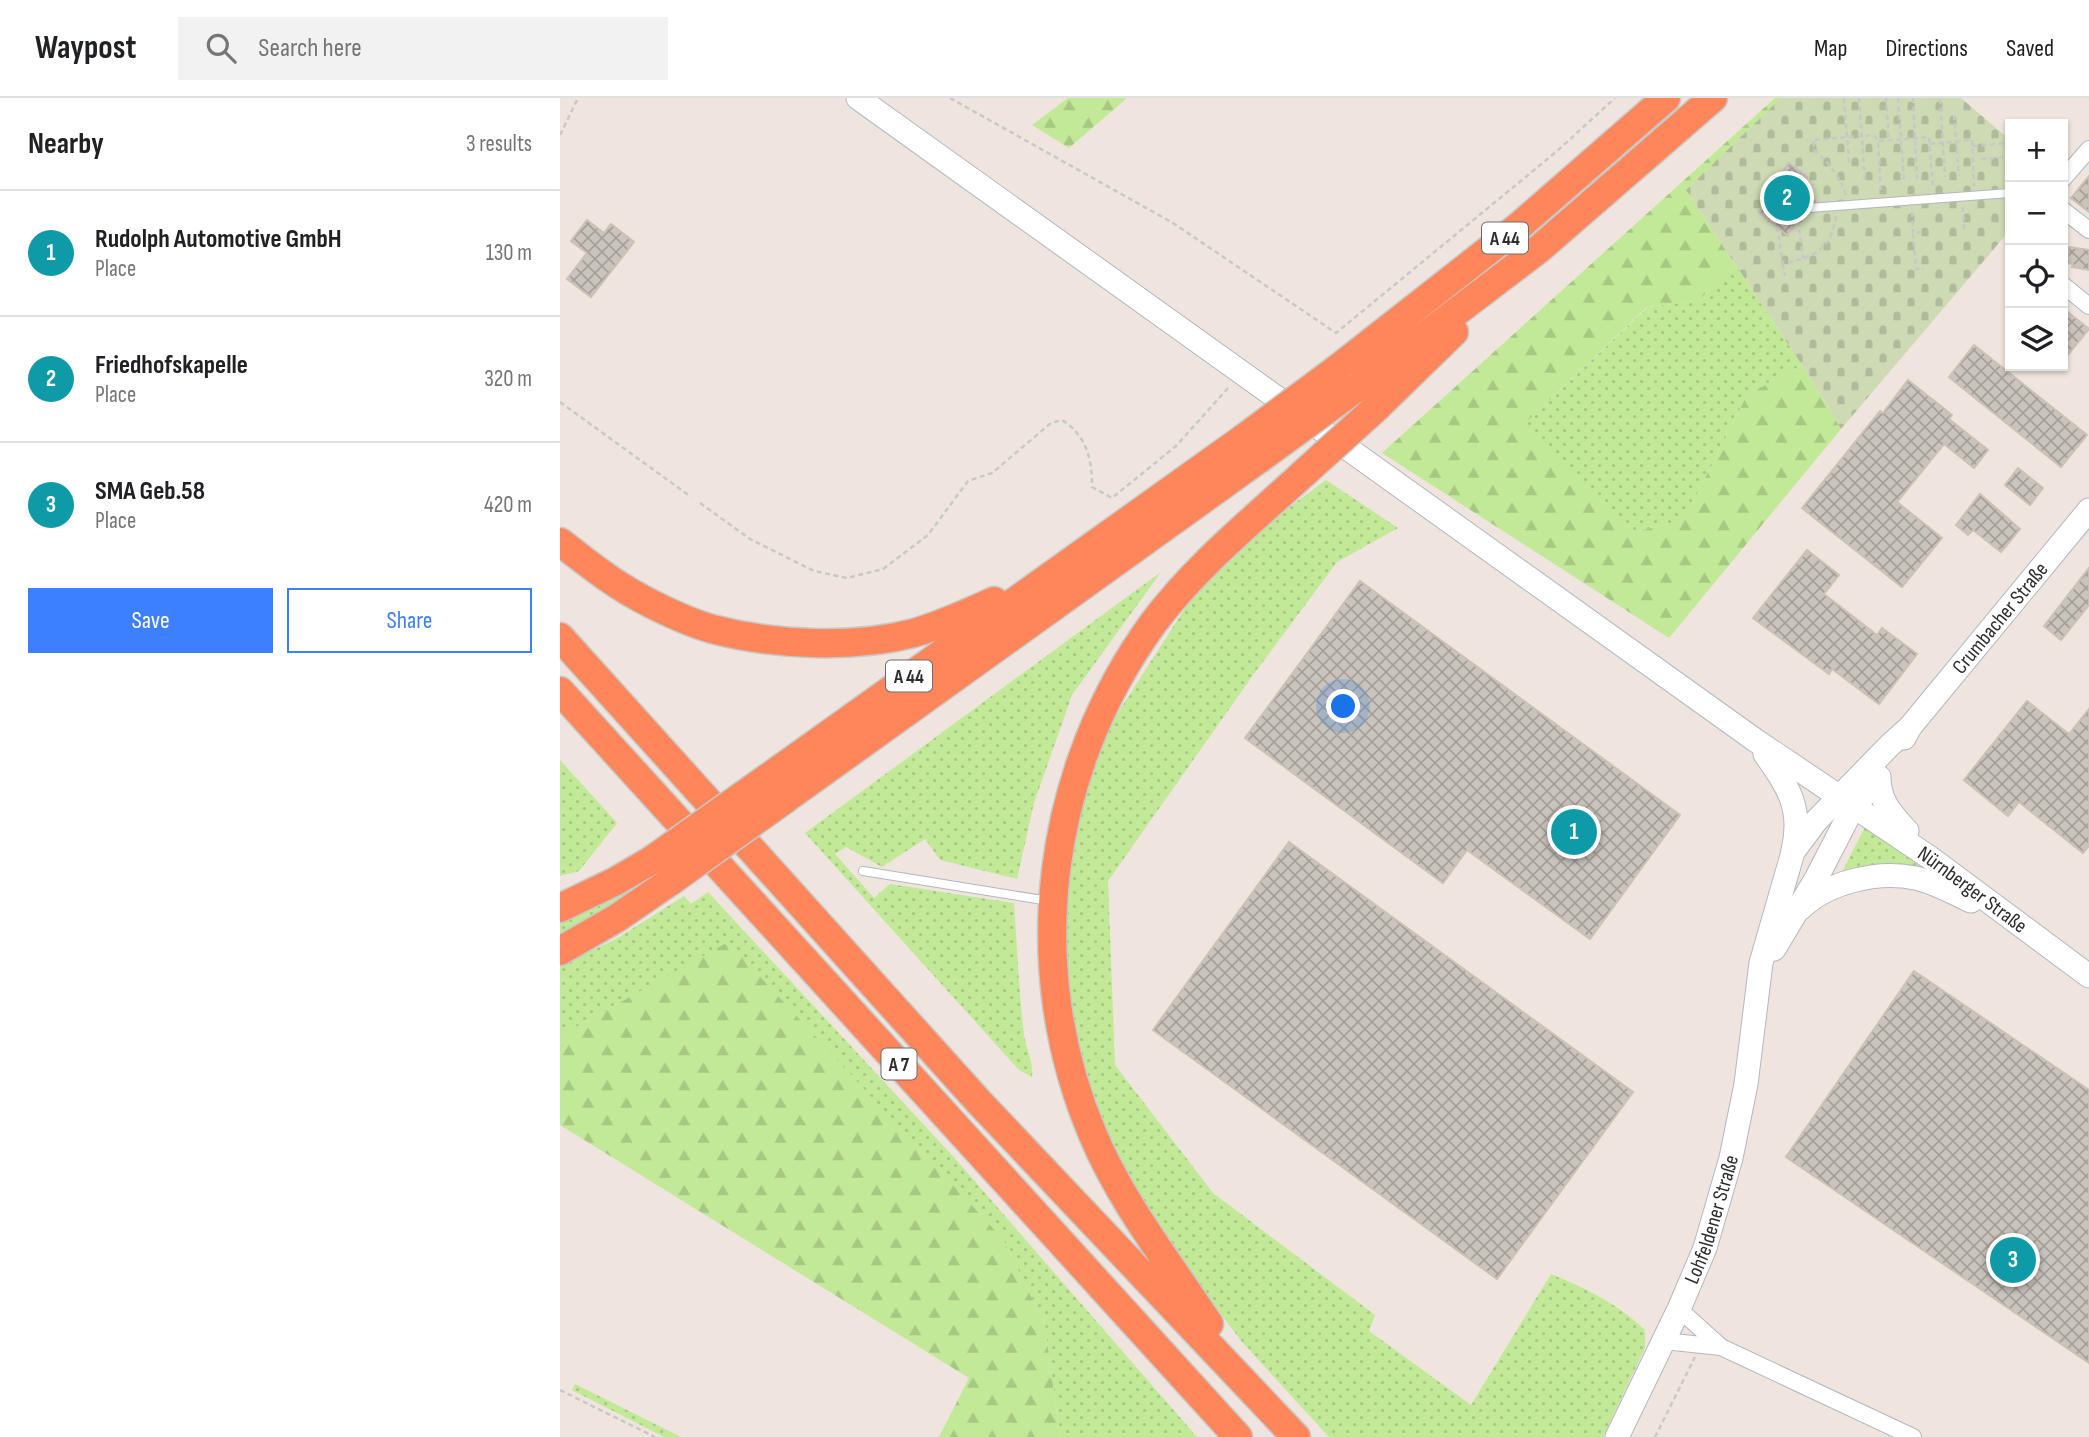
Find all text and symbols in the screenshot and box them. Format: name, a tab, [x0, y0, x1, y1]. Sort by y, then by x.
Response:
search box	[178, 17, 668, 80]
text: Waypost	[35, 28, 136, 68]
icon: search	[202, 29, 240, 67]
text: Search here	[258, 33, 362, 64]
text: Map	[1814, 34, 1847, 63]
text: Directions	[1885, 34, 1968, 63]
text: Saved	[2006, 34, 2054, 63]
map controls	[2005, 119, 2068, 371]
button: +	[2005, 119, 2068, 182]
text: Nearby	[28, 126, 104, 162]
text: 3 results	[466, 130, 532, 158]
pin: 2	[1764, 172, 1810, 224]
button: −	[2005, 182, 2068, 245]
road number: A 44	[1482, 222, 1528, 254]
text: Rudolph Automotive GmbH	[95, 224, 342, 255]
text: 1	[46, 239, 56, 267]
text: 130 m	[486, 239, 532, 267]
button: locate	[2005, 245, 2068, 308]
text: Place	[95, 255, 136, 283]
button: layers	[2005, 308, 2068, 371]
text: Friedhofskapelle	[95, 350, 248, 381]
text: 2	[46, 365, 56, 393]
text: 320 m	[484, 365, 532, 393]
text: Place	[95, 381, 136, 409]
text: SMA Geb.58	[95, 476, 205, 507]
text: 3	[46, 491, 56, 519]
text: 420 m	[484, 491, 532, 519]
text: Place	[95, 507, 136, 535]
street label: Crumbacher Straße	[1947, 557, 2054, 679]
button: Save	[28, 588, 273, 653]
button: Share	[287, 588, 532, 653]
road number: A 44	[886, 660, 932, 692]
your location	[1326, 689, 1360, 723]
pin: 1	[1551, 806, 1597, 858]
street label: Nürnberger Straße	[1913, 841, 2032, 939]
road number: A 7	[882, 1048, 916, 1080]
street label: Lohfeldener Straße	[1679, 1152, 1744, 1288]
pin: 3	[1990, 1234, 2036, 1286]

